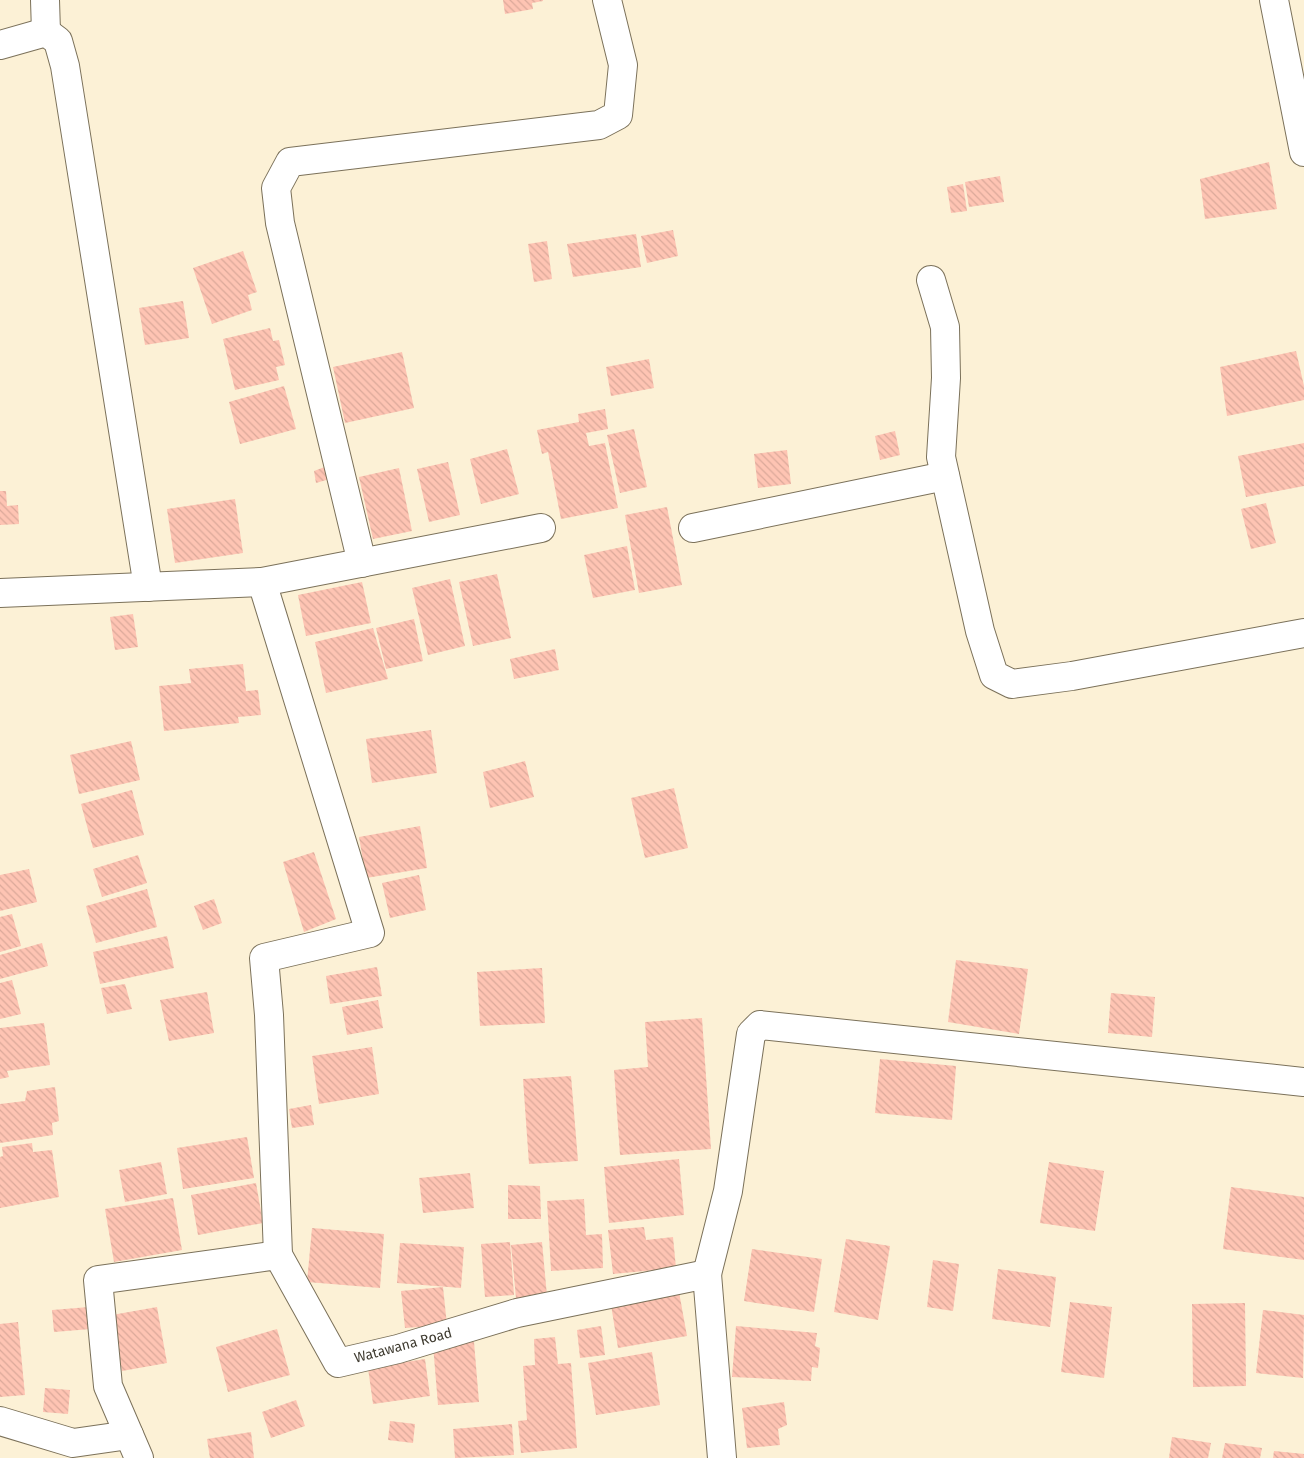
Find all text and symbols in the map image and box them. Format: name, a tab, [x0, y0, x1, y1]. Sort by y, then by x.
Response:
street label: Watawana Road	[352, 1324, 454, 1367]

